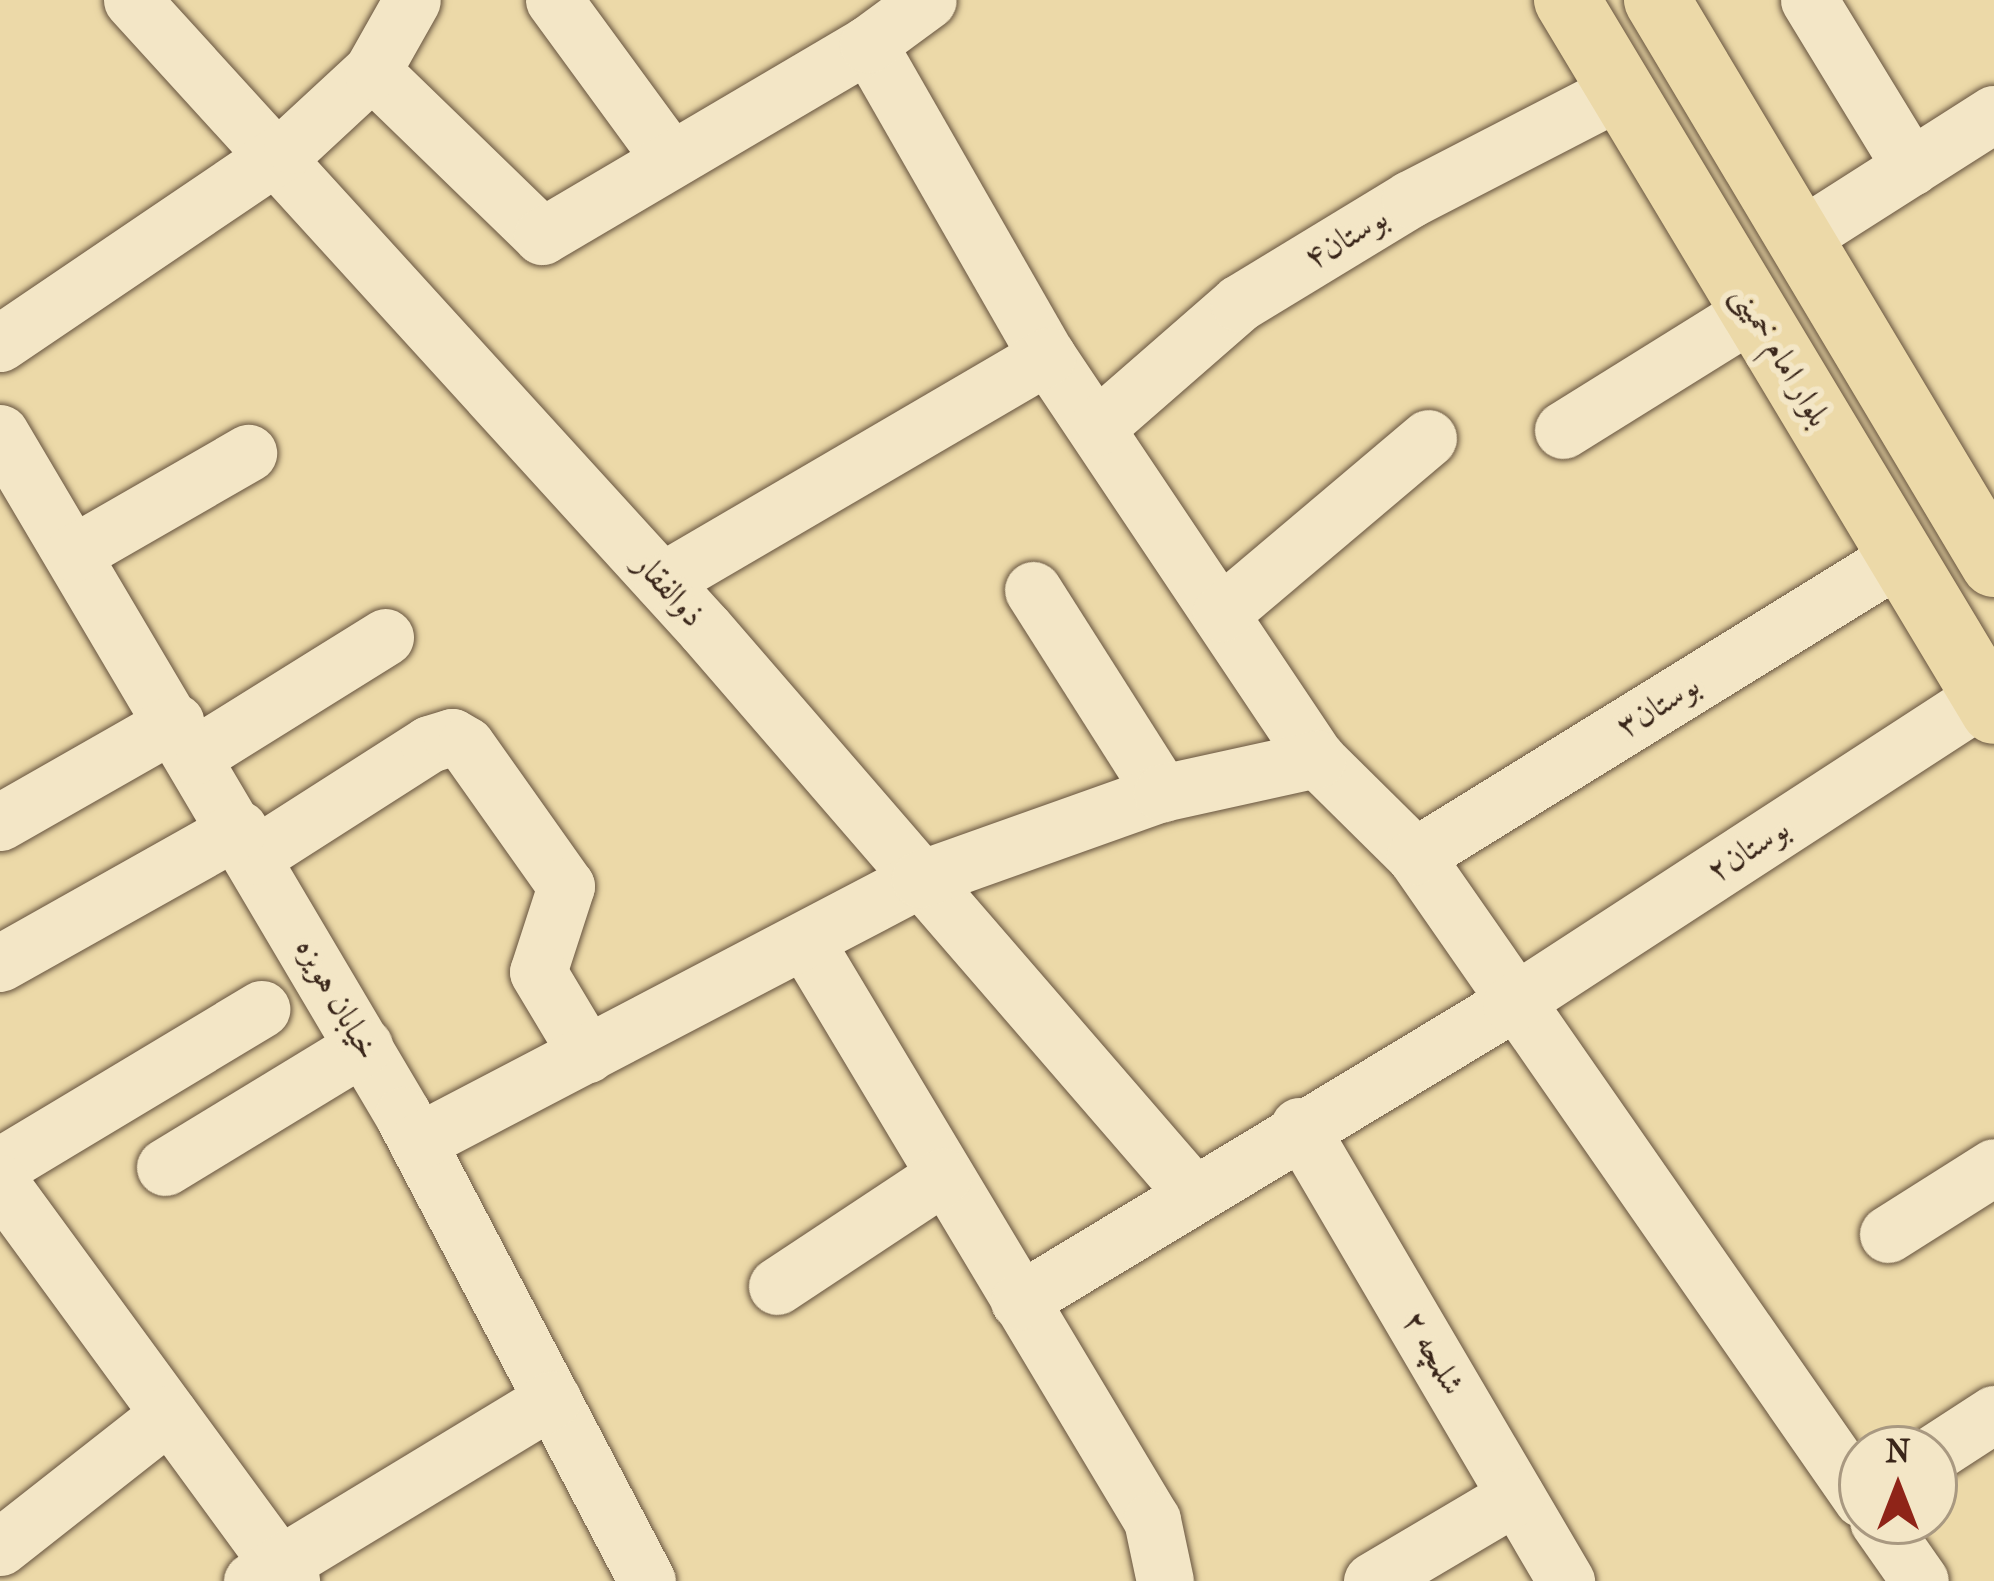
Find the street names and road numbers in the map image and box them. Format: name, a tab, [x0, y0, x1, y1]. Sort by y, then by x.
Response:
street label: بوستان۴	[1297, 198, 1395, 278]
street label: بلوار امام خمینی	[1723, 278, 1839, 434]
street label: ذوالفقار	[625, 545, 713, 635]
street label: بوستان۳	[1609, 665, 1707, 747]
street label: بوستان۲	[1699, 809, 1797, 891]
street label: خیابان هویزه	[286, 931, 388, 1067]
street label: شلمچه ۲	[1393, 1304, 1473, 1402]

